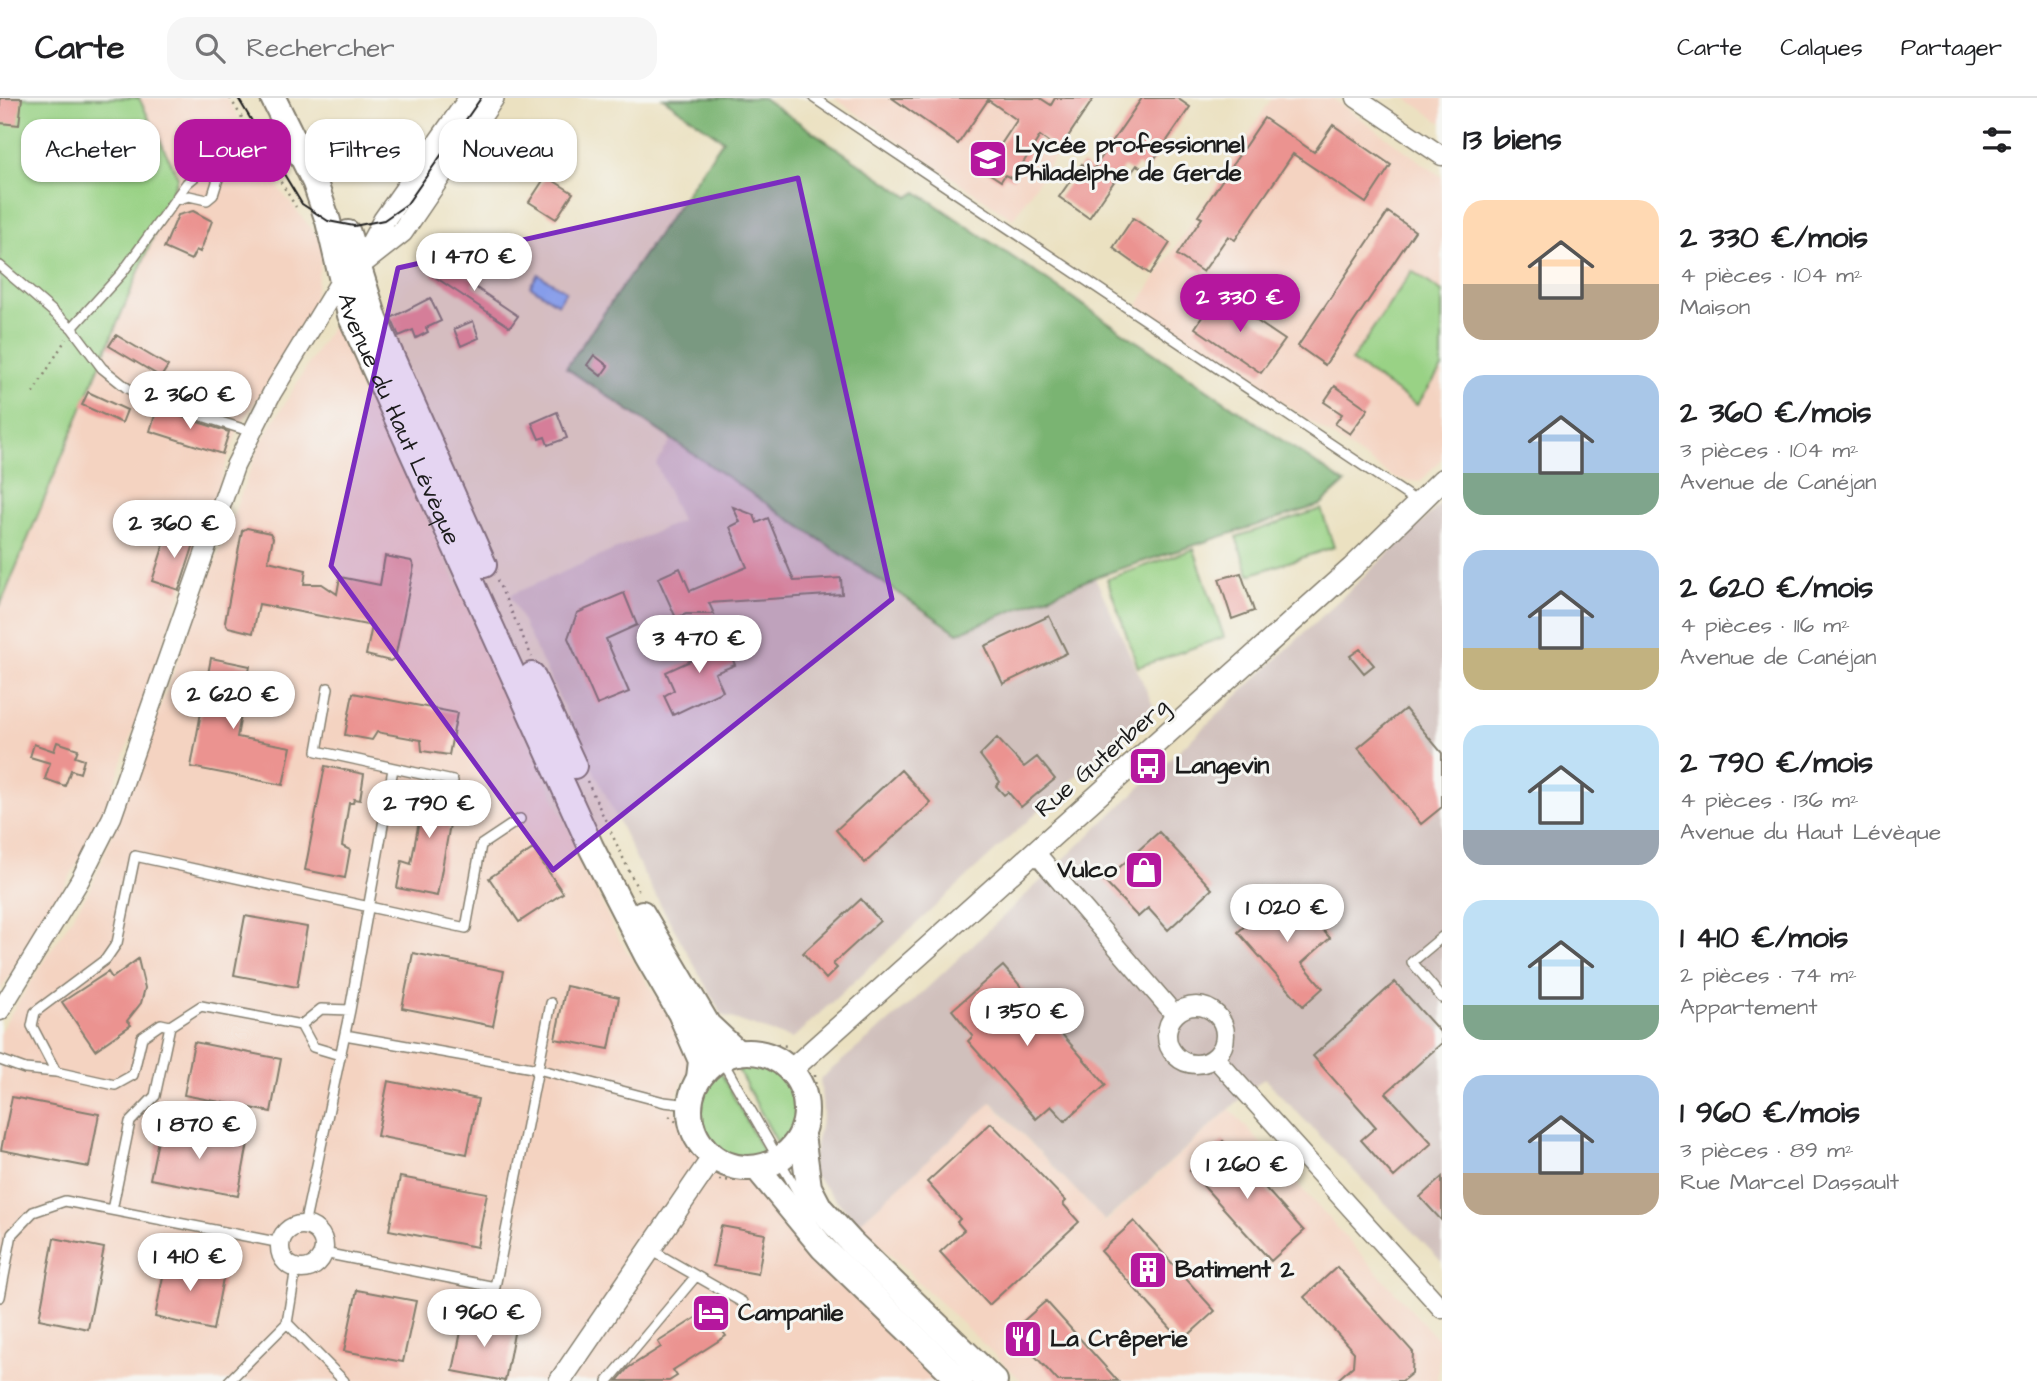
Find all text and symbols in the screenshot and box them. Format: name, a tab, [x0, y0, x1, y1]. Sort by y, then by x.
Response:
search box	[167, 17, 657, 80]
text: Carte	[35, 25, 125, 71]
icon: search	[191, 29, 229, 67]
text: Rechercher	[247, 30, 395, 66]
text: Carte	[1677, 31, 1742, 65]
text: Calques	[1780, 31, 1863, 65]
text: Partager	[1901, 31, 2002, 65]
chip: Acheter	[21, 119, 160, 182]
chip: Louer	[174, 119, 291, 182]
chip: Filtres	[305, 119, 425, 182]
chip: Nouveau	[439, 119, 577, 182]
text: 13 biens	[1463, 119, 1562, 161]
icon: filters	[1978, 121, 2016, 159]
place label: Lycée professionnel Philadelphe de Gerde	[1015, 128, 1245, 190]
school or university icon: Lycée professionnel Philadelphe de Gerde	[967, 138, 1009, 180]
text: 2 330 €/mois	[1680, 217, 1868, 259]
icon: home	[1519, 228, 1603, 312]
pin: 1 470 €	[409, 234, 539, 293]
text: 1 470 €	[432, 240, 516, 272]
text: 4 pièces · 104 m²	[1680, 259, 1863, 291]
pin: 2 330 €	[1175, 274, 1305, 334]
text: 2 330 €	[1196, 281, 1284, 313]
street label: Avenue du Haut Lévèque	[328, 290, 469, 550]
text: Maison	[1680, 291, 1750, 323]
pin: 2 360 €	[125, 372, 255, 431]
text: 2 360 €	[145, 378, 235, 410]
text: 2 360 €/mois	[1680, 392, 1872, 434]
icon: home	[1519, 403, 1603, 487]
text: 3 pièces · 104 m²	[1680, 434, 1859, 466]
text: Avenue de Canéjan	[1680, 466, 1877, 498]
pin: 2 360 €	[109, 500, 239, 560]
text: 2 360 €	[129, 507, 219, 539]
text: 2 620 €/mois	[1680, 567, 1873, 609]
icon: home	[1519, 578, 1603, 662]
text: 4 pièces · 116 m²	[1680, 609, 1850, 641]
pin: 3 470 €	[634, 616, 764, 675]
text: 3 470 €	[653, 622, 745, 654]
text: Avenue de Canéjan	[1680, 641, 1877, 673]
pin: 2 620 €	[168, 672, 298, 731]
text: 2 620 €	[187, 678, 279, 710]
street label: Rue Gutenberg	[1028, 690, 1177, 827]
text: 2 790 €/mois	[1680, 742, 1873, 784]
bus stop icon: Langevin	[1127, 745, 1169, 787]
place label: Langevin	[1175, 749, 1269, 784]
icon: home	[1519, 753, 1603, 837]
pin: 2 790 €	[364, 780, 494, 840]
text: 4 pièces · 136 m²	[1680, 784, 1859, 816]
text: 2 790 €	[383, 787, 475, 819]
text: Avenue du Haut Lévèque	[1680, 816, 1941, 848]
shop icon: Vulco	[1123, 849, 1165, 891]
place label: Vulco	[1056, 853, 1117, 887]
pin: 1 020 €	[1222, 884, 1352, 944]
text: 1 020 €	[1246, 891, 1328, 923]
text: 1 410 €/mois	[1680, 917, 1848, 959]
icon: home	[1519, 928, 1603, 1012]
text: 2 pièces · 74 m²	[1680, 959, 1857, 991]
pin: 1 350 €	[962, 988, 1092, 1048]
text: Appartement	[1680, 991, 1818, 1023]
text: 1 350 €	[986, 995, 1068, 1027]
text: 1 960 €/mois	[1680, 1092, 1860, 1134]
pin: 1 870 €	[134, 1102, 264, 1161]
icon: home	[1519, 1103, 1603, 1187]
text: 1 870 €	[157, 1108, 241, 1140]
text: 3 pièces · 89 m²	[1680, 1134, 1854, 1166]
pin: 1 260 €	[1182, 1142, 1312, 1201]
text: 1 260 €	[1206, 1148, 1288, 1180]
text: Rue Marcel Dassault	[1680, 1166, 1899, 1198]
pin: 1 410 €	[125, 1234, 255, 1293]
text: 1 410 €	[154, 1240, 226, 1272]
building icon: Batiment 2	[1127, 1249, 1169, 1291]
place label: Batiment 2	[1175, 1253, 1295, 1287]
pin: 1 960 €	[419, 1290, 549, 1349]
hotel icon: Campanile	[690, 1292, 732, 1334]
text: 1 960 €	[443, 1296, 525, 1328]
place label: Campanile	[738, 1296, 844, 1330]
restaurant icon: La Crêperie	[1002, 1318, 1044, 1360]
place label: La Crêperie	[1050, 1322, 1188, 1356]

